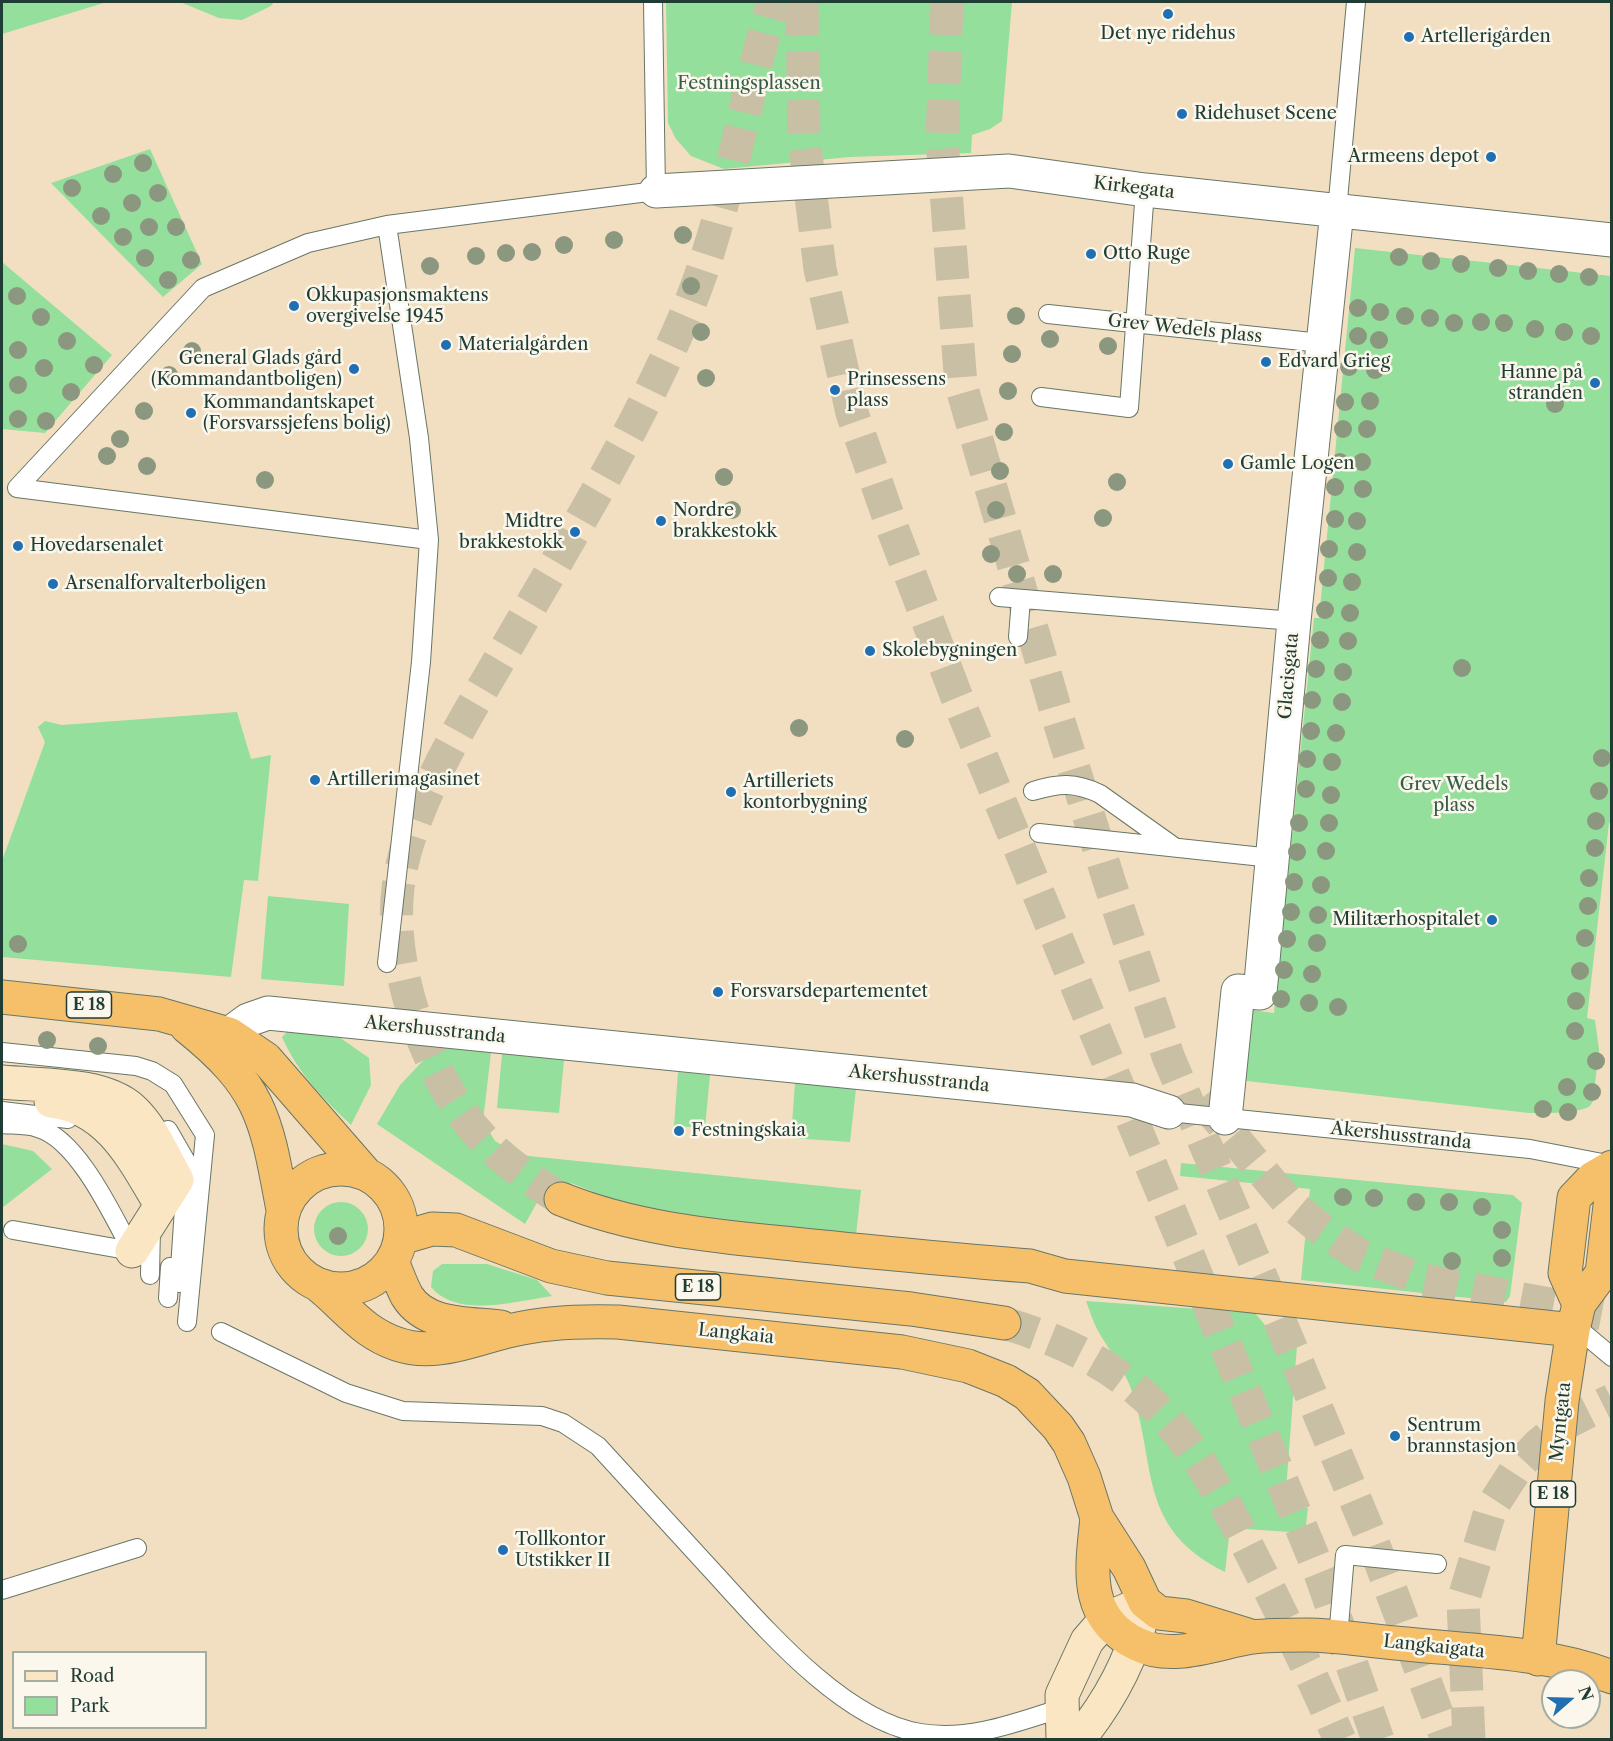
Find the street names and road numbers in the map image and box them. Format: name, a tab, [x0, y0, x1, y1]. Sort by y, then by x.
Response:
street label: Kirkegata	[1092, 172, 1176, 204]
street label: Grev Wedels plass	[1107, 310, 1263, 348]
street label: Glacisgata	[1274, 632, 1304, 720]
road number: E 18	[66, 992, 112, 1018]
street label: Akershusstranda	[363, 1012, 507, 1048]
street label: Akershusstranda	[847, 1061, 991, 1097]
street label: Akershusstranda	[1329, 1118, 1473, 1154]
road number: E 18	[676, 1274, 720, 1300]
street label: Langkaia	[697, 1319, 775, 1349]
street label: Myntgata	[1546, 1381, 1576, 1463]
road number: E 18	[1530, 1481, 1576, 1507]
street label: Langkaigata	[1382, 1631, 1486, 1663]

